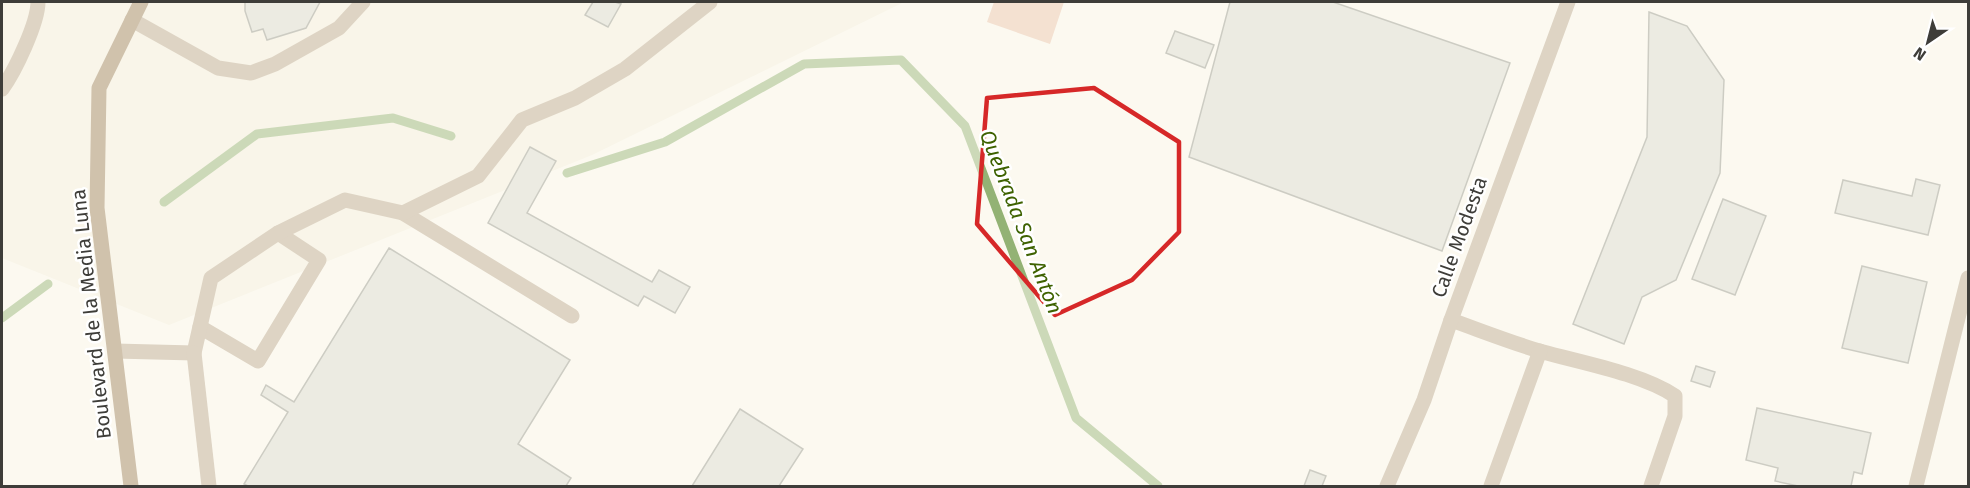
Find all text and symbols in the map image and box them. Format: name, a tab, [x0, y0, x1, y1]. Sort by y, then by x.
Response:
north arrow	[1898, 12, 1958, 72]
text: N	[1910, 43, 1929, 65]
water label: Quebrada San Antón	[974, 126, 1068, 318]
street label: Calle Modesta	[1426, 173, 1492, 301]
street label: Boulevard de la Media Luna	[66, 188, 116, 440]

